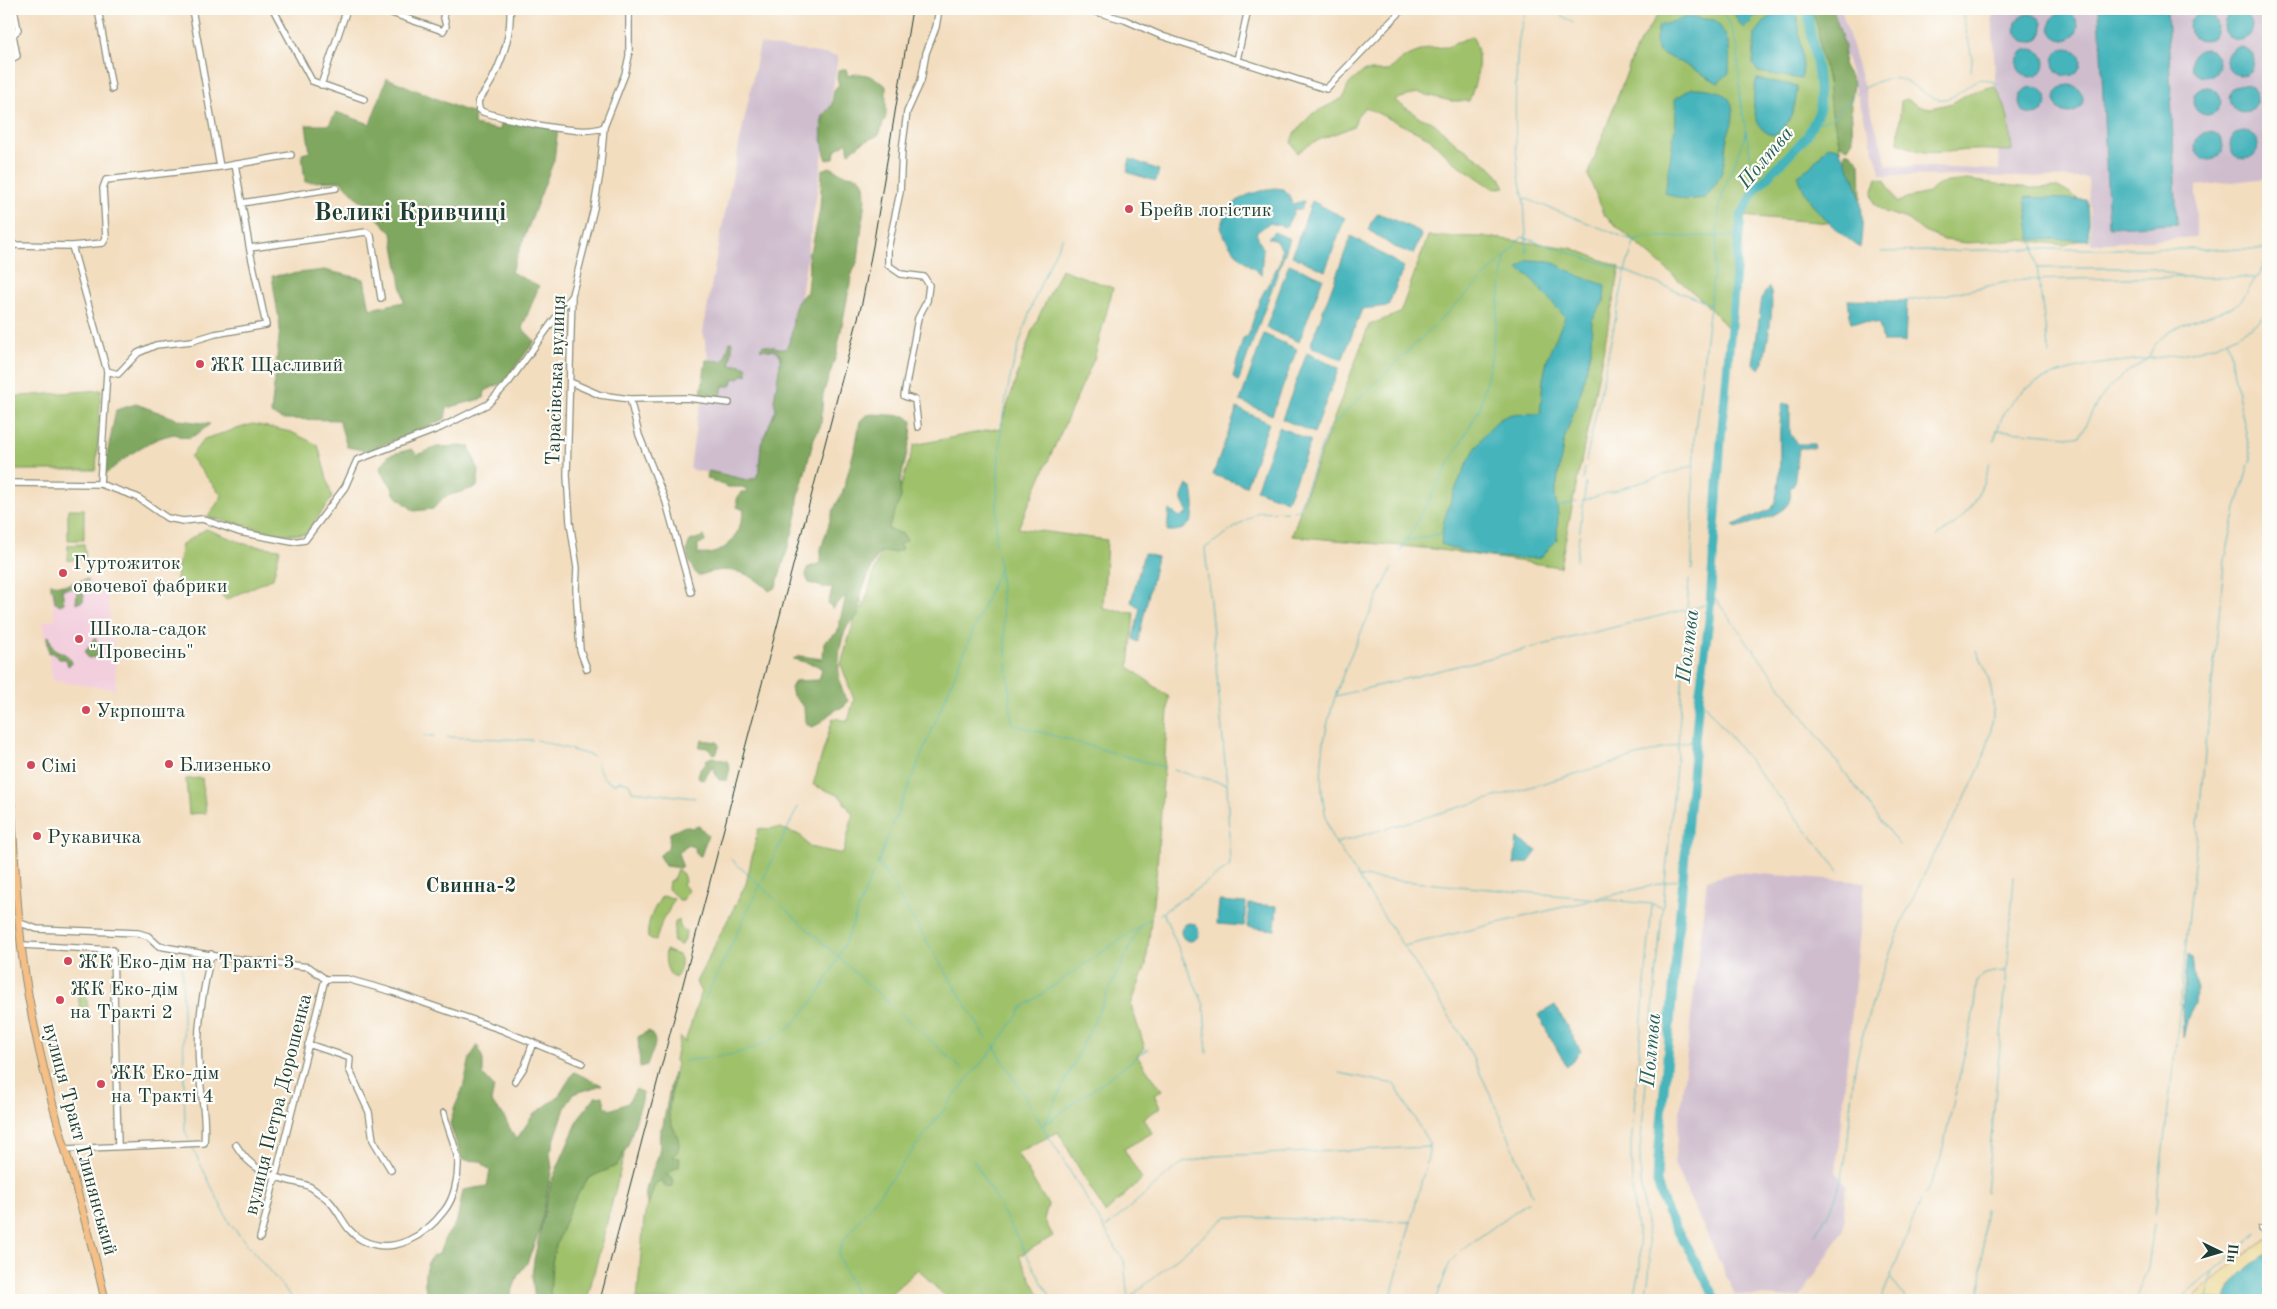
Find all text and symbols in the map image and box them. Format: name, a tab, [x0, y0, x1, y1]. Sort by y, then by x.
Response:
water label: Полтва	[1734, 123, 1798, 194]
district label: Великі Кривчиці	[314, 201, 506, 226]
place label: Брейв логістик	[1139, 201, 1272, 221]
marker: Брейв логістик	[1123, 203, 1135, 215]
street label: Тарасівська вулиця	[544, 294, 570, 466]
place label: ЖК Щасливий	[210, 356, 343, 376]
marker: ЖК Щасливий	[194, 358, 206, 370]
place label: Гуртожиток овочевої фабрики	[73, 554, 227, 597]
marker: Гуртожиток овочевої фабрики	[57, 567, 69, 579]
water label: Полтва	[1673, 608, 1703, 685]
place label: Школа-садок "Провесінь"	[89, 620, 207, 663]
marker: Школа-садок "Провесінь"	[73, 633, 85, 645]
place label: Укрпошта	[96, 702, 186, 722]
marker: Укрпошта	[80, 704, 92, 716]
place label: Близенько	[179, 756, 271, 776]
place label: Сімі	[41, 757, 77, 777]
marker: Близенько	[163, 758, 175, 770]
marker: Сімі	[25, 759, 37, 771]
place label: Рукавичка	[47, 828, 142, 848]
marker: Рукавичка	[31, 830, 43, 842]
district label: Свинна-2	[426, 876, 516, 897]
place label: ЖК Еко-дім на Тракті 3	[78, 953, 295, 973]
marker: ЖК Еко-дім на Тракті 3	[62, 955, 74, 967]
place label: ЖК Еко-дім на Тракті 2	[70, 980, 178, 1023]
street label: вулиця Петра Дорошенка	[242, 992, 316, 1217]
marker: ЖК Еко-дім на Тракті 2	[54, 994, 66, 1006]
water label: Полтва	[1638, 1012, 1665, 1089]
street label: вулиця Тракт Глинянський	[38, 1021, 120, 1258]
place label: ЖК Еко-дім на Тракті 4	[111, 1064, 219, 1107]
marker: ЖК Еко-дім на Тракті 4	[95, 1078, 107, 1090]
north arrow	[2194, 1226, 2244, 1276]
text: Пн	[2224, 1243, 2240, 1263]

